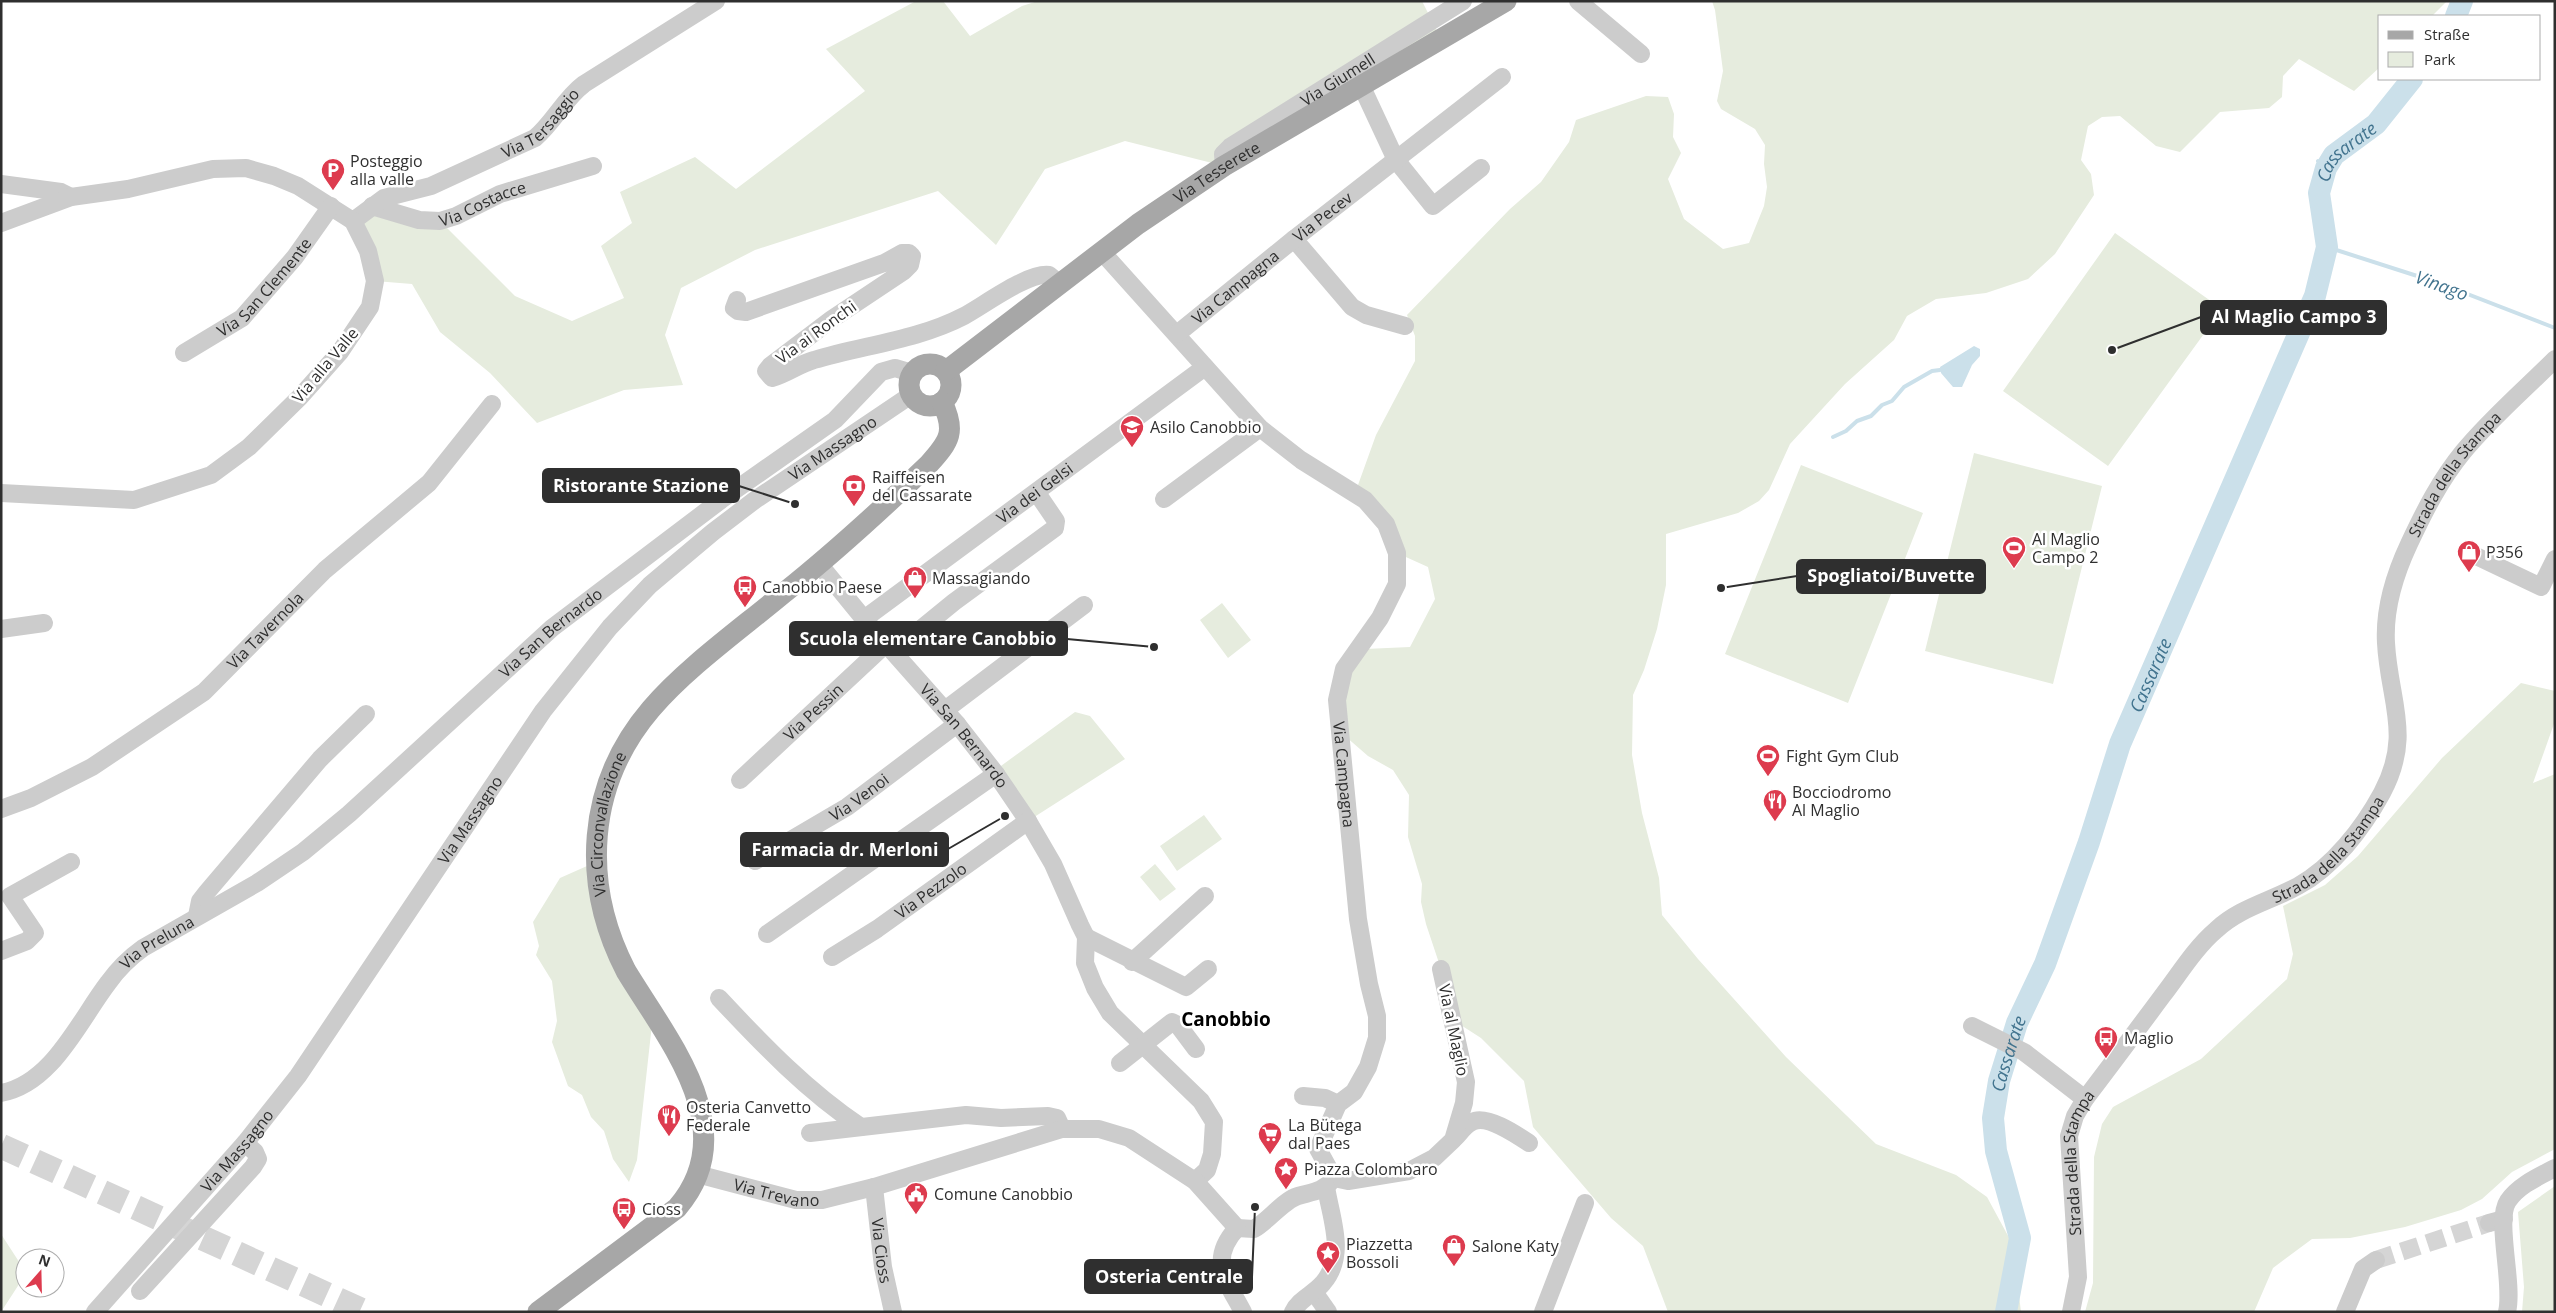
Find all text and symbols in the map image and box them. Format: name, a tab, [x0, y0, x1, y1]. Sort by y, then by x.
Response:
legend	[2378, 15, 2541, 80]
text: Straße	[2424, 24, 2470, 44]
street label: Via Giumell	[1296, 48, 1379, 111]
text: Park	[2424, 49, 2455, 69]
street label: Via Tersaggio	[498, 83, 584, 163]
water label: Cassarate	[2311, 116, 2381, 184]
street label: Via Tesserete	[1169, 136, 1264, 208]
place label: Posteggio alla valle	[350, 150, 423, 190]
parking icon: Posteggio alla valle	[320, 157, 346, 191]
street label: Via Costacce	[436, 176, 528, 232]
street label: Via Pecev	[1288, 187, 1357, 247]
street label: Via San Clemente	[213, 233, 316, 342]
street label: Via Campagna	[1187, 245, 1283, 329]
water label: Vinago	[2412, 264, 2472, 306]
street label: Via ai Ronchi	[771, 295, 861, 369]
callout: Al Maglio Campo 3	[2201, 301, 2386, 334]
text: Al Maglio Campo 3	[2212, 304, 2376, 328]
street label: Via alla Valle	[287, 323, 363, 407]
street label: Strada della Stampa	[2403, 406, 2506, 541]
street label: Via Massagno	[784, 410, 881, 485]
school or university icon: Asilo Canobbio	[1119, 414, 1145, 448]
place label: Asilo Canobbio	[1150, 416, 1261, 438]
street label: Via dei Gelsi	[992, 457, 1077, 529]
place label: Raiffeisen del Cassarate	[872, 466, 972, 506]
callout: Ristorante Stazione	[543, 469, 739, 502]
text: Ristorante Stazione	[553, 473, 729, 497]
bank icon: Raiffeisen del Cassarate	[841, 473, 867, 507]
place label: Al Maglio Campo 2	[2032, 528, 2100, 568]
sports icon: Al Maglio Campo 2	[2001, 535, 2027, 569]
shop icon: P356	[2456, 539, 2482, 573]
place label: P356	[2486, 541, 2523, 563]
callout: Spogliatoi/Buvette	[1797, 560, 1985, 593]
text: Spogliatoi/Buvette	[1807, 563, 1975, 587]
shop icon: Massagiando	[902, 565, 928, 599]
place label: Massagiando	[932, 567, 1030, 589]
bus stop icon: Canobbio Paese	[732, 574, 758, 608]
place label: Canobbio Paese	[762, 576, 882, 598]
street label: Via San Bernardo	[494, 583, 607, 682]
street label: Via Tavernola	[222, 587, 308, 674]
callout: Scuola elementare Canobbio	[790, 622, 1067, 655]
text: Scuola elementare Canobbio	[800, 626, 1057, 650]
water label: Cassarate	[2123, 634, 2177, 716]
street label: Via Pessin	[778, 678, 848, 745]
street label: Via San Bernardo	[915, 679, 1013, 792]
street label: Via Campagna	[1328, 720, 1360, 829]
sports icon: Fight Gym Club	[1755, 743, 1781, 777]
place label: Fight Gym Club	[1786, 745, 1899, 767]
street label: Via Circonvallazione	[585, 748, 631, 898]
street label: Via Venoi	[825, 768, 893, 826]
street label: Via Massagno	[432, 771, 508, 868]
place label: Bocciodromo Al Maglio	[1792, 781, 1891, 821]
restaurant icon: Bocciodromo Al Maglio	[1762, 788, 1788, 822]
street label: Strada della Stampa	[2268, 792, 2389, 908]
callout: Farmacia dr. Merloni	[741, 833, 948, 866]
text: Farmacia dr. Merloni	[752, 837, 938, 861]
street label: Via Pezzolo	[890, 857, 971, 924]
street label: Via Preluna	[114, 910, 198, 974]
street label: Via al Maglio	[1434, 982, 1474, 1078]
district label: Canobbio	[1181, 1006, 1271, 1032]
water label: Cassarate	[1985, 1011, 2031, 1093]
bus stop icon: Maglio	[2093, 1025, 2119, 1059]
place label: Maglio	[2124, 1027, 2174, 1049]
street label: Strada della Stampa	[2058, 1085, 2099, 1236]
place label: Osteria Canvetto Federale	[686, 1096, 811, 1136]
restaurant icon: Osteria Canvetto Federale	[656, 1103, 682, 1137]
street label: Via Massagno	[196, 1105, 279, 1197]
place label: La Bütega dal Paes	[1288, 1114, 1362, 1154]
supermarket icon: La Bütega dal Paes	[1257, 1121, 1283, 1155]
place icon: Piazza Colombaro	[1273, 1156, 1299, 1190]
place label: Piazza Colombaro	[1304, 1158, 1438, 1180]
street label: Via Trevano	[731, 1173, 819, 1212]
public building icon: Comune Canobbio	[903, 1181, 929, 1215]
place label: Comune Canobbio	[934, 1183, 1073, 1205]
bus stop icon: Cioss	[611, 1196, 637, 1230]
place label: Cioss	[642, 1198, 681, 1220]
street label: Via Cioss	[867, 1217, 897, 1285]
place label: Piazzetta Bossoli	[1346, 1233, 1413, 1273]
shop icon: Salone Katy	[1441, 1233, 1467, 1267]
place label: Salone Katy	[1472, 1235, 1560, 1257]
place icon: Piazzetta Bossoli	[1315, 1240, 1341, 1274]
north arrow	[15, 1248, 65, 1298]
text: N	[36, 1249, 53, 1271]
callout: Osteria Centrale	[1085, 1260, 1252, 1293]
text: Osteria Centrale	[1095, 1264, 1243, 1288]

